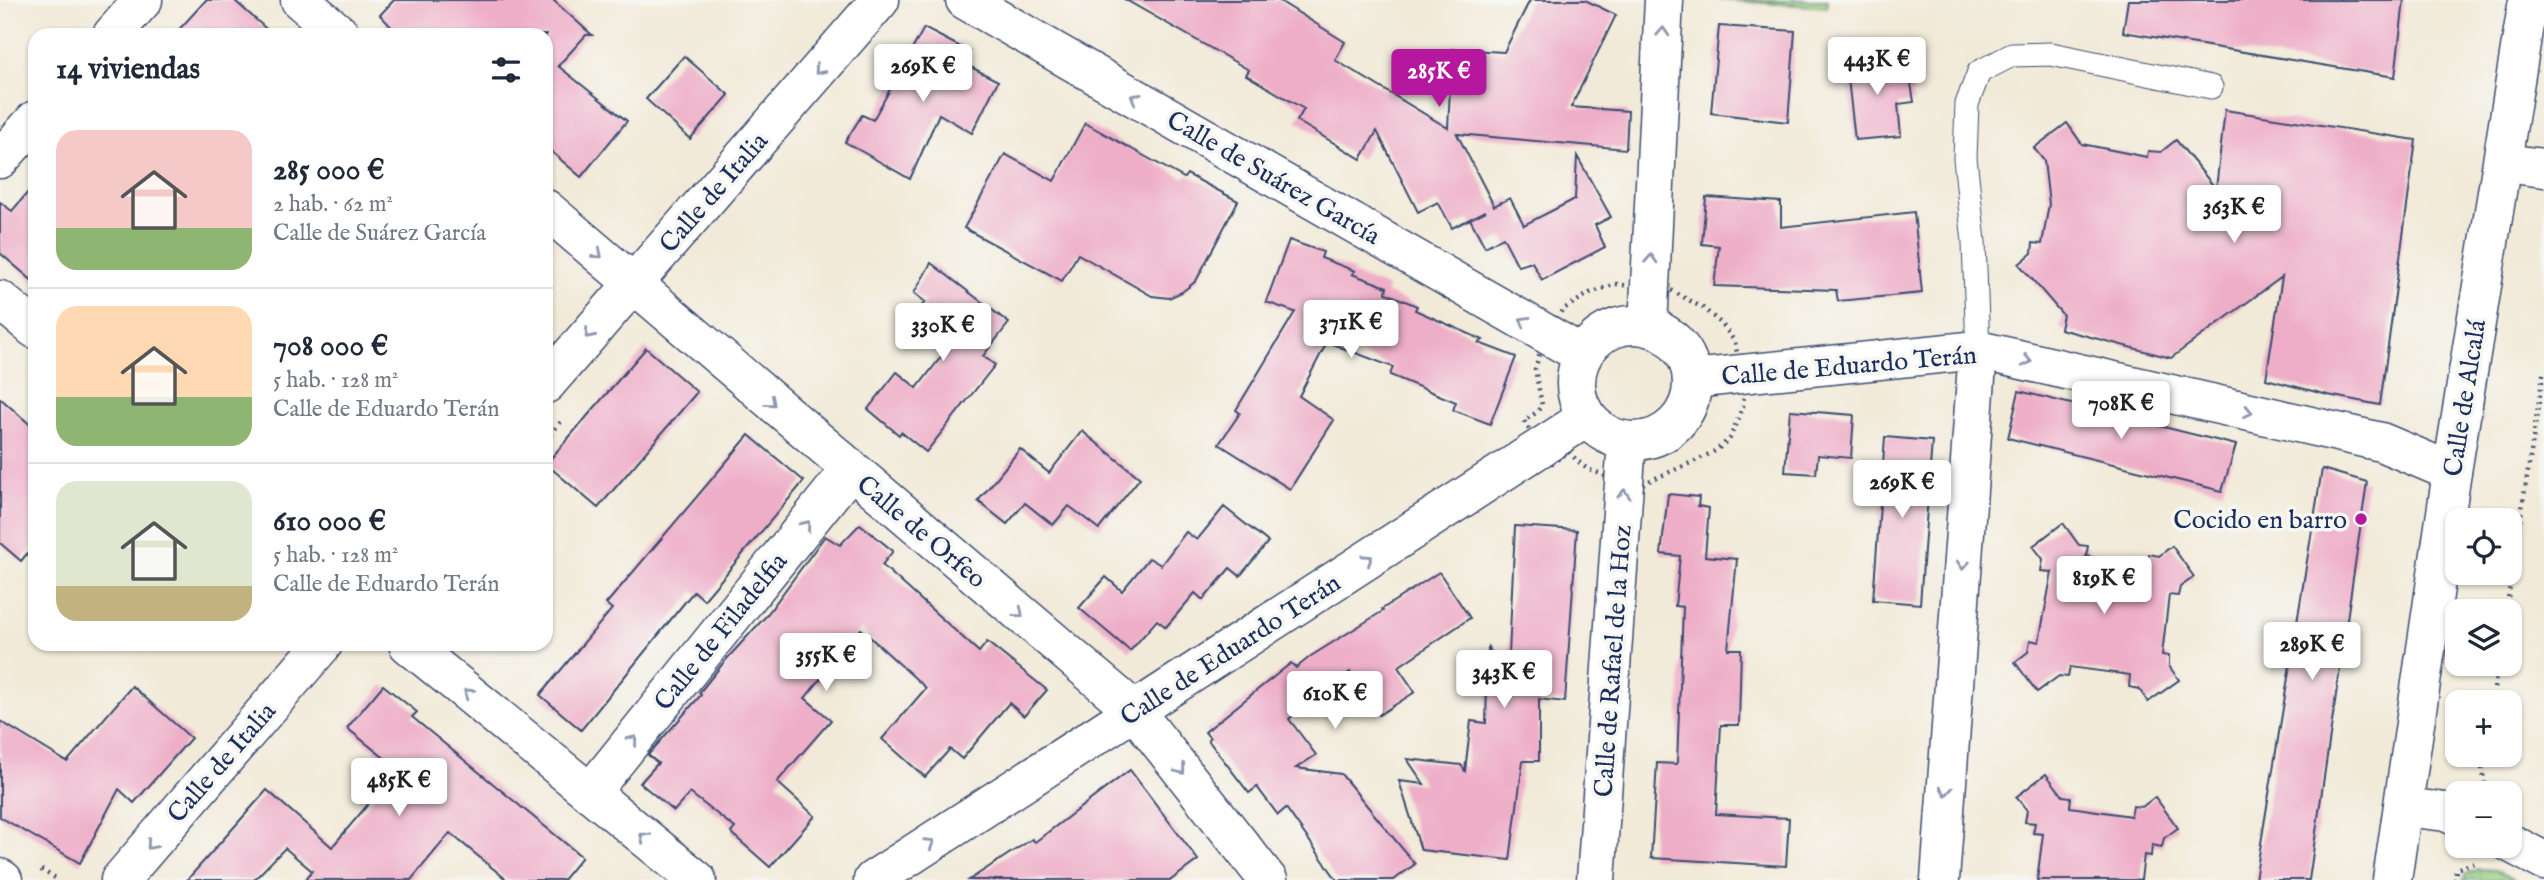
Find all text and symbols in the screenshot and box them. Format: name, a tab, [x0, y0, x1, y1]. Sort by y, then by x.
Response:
one-way arrow	[1655, 26, 1670, 37]
pin: 443K €	[1820, 38, 1934, 97]
pin: 269K €	[866, 44, 980, 104]
text: 443K €	[1844, 45, 1910, 74]
pin: 285K €	[1382, 50, 1496, 109]
text: 14 viviendas	[56, 51, 200, 89]
icon: filters	[487, 51, 525, 89]
text: 269K €	[890, 52, 956, 81]
text: 285K €	[1407, 57, 1471, 86]
one-way arrow	[815, 62, 827, 75]
one-way arrow	[1130, 93, 1143, 106]
street label: Calle de Suárez García	[1161, 104, 1387, 253]
street label: Calle de Italia	[653, 125, 776, 260]
text: 285 000 €	[273, 152, 385, 190]
icon: home	[112, 158, 196, 242]
pin: 363K €	[2177, 186, 2291, 245]
text: 2 hab. · 62 m²	[273, 190, 393, 219]
text: 363K €	[2203, 193, 2265, 222]
text: Calle de Suárez García	[273, 219, 486, 248]
one-way arrow	[590, 246, 603, 258]
one-way arrow	[1644, 253, 1659, 264]
pin: 371K €	[1294, 300, 1408, 360]
pin: 330K €	[886, 304, 1000, 363]
text: 371K €	[1319, 308, 1383, 337]
text: 330K €	[911, 311, 975, 340]
one-way arrow	[1518, 316, 1531, 329]
street label: Calle de Alcalá	[2437, 317, 2494, 479]
one-way arrow	[585, 325, 597, 338]
text: 708 000 €	[273, 328, 388, 366]
icon: home	[112, 334, 196, 418]
street label: Calle de Eduardo Terán	[1720, 339, 1978, 394]
one-way arrow	[2021, 353, 2033, 367]
text: 5 hab. · 128 m²	[273, 366, 398, 395]
pin: 708K €	[2064, 382, 2178, 441]
text: 708K €	[2088, 389, 2154, 418]
one-way arrow	[763, 394, 776, 406]
text: Calle de Eduardo Terán	[273, 395, 499, 424]
one-way arrow	[2242, 403, 2254, 418]
pin: 269K €	[1845, 461, 1959, 520]
street label: Calle de Orfeo	[849, 468, 993, 596]
text: 269K €	[1869, 468, 1935, 497]
one-way arrow	[1616, 488, 1631, 499]
text: 610 000 €	[273, 503, 386, 541]
place label: Cocido en barro	[2173, 504, 2347, 537]
map controls	[2445, 508, 2522, 858]
button: locate	[2445, 508, 2522, 585]
icon: home	[112, 509, 196, 593]
marker: Cocido en barro	[2353, 511, 2369, 527]
one-way arrow	[798, 520, 811, 532]
street label: Calle de Rafael de la Hoz	[1588, 524, 1639, 798]
text: 5 hab. · 128 m²	[273, 541, 398, 570]
street label: Calle de Filadelfia	[647, 546, 796, 718]
one-way arrow	[1360, 555, 1373, 567]
pin: 819K €	[2047, 556, 2161, 616]
one-way arrow	[1956, 559, 1971, 570]
text: 819K €	[2073, 564, 2135, 593]
street label: Calle de Eduardo Terán	[1114, 567, 1347, 734]
text: Calle de Eduardo Terán	[273, 570, 499, 599]
button: layers	[2445, 599, 2522, 676]
one-way arrow	[1011, 604, 1023, 617]
pin: 289K €	[2255, 622, 2369, 682]
text: 289K €	[2280, 630, 2344, 659]
pin: 355K €	[769, 634, 883, 693]
text: 355K €	[796, 641, 856, 670]
pin: 343K €	[1447, 650, 1561, 710]
text: 343K €	[1472, 658, 1536, 687]
pin: 610K €	[1278, 672, 1392, 731]
text: 610K €	[1303, 679, 1367, 708]
one-way arrow	[463, 689, 476, 701]
button: +	[2445, 690, 2522, 767]
street label: Calle de Italia	[161, 695, 284, 830]
one-way arrow	[624, 735, 637, 747]
pin: 485K €	[342, 758, 456, 818]
one-way arrow	[1173, 763, 1186, 775]
text: 485K €	[367, 766, 431, 795]
button: −	[2445, 781, 2522, 858]
one-way arrow	[1939, 786, 1954, 797]
one-way arrow	[639, 833, 652, 845]
one-way arrow	[147, 836, 159, 849]
one-way arrow	[923, 838, 936, 851]

